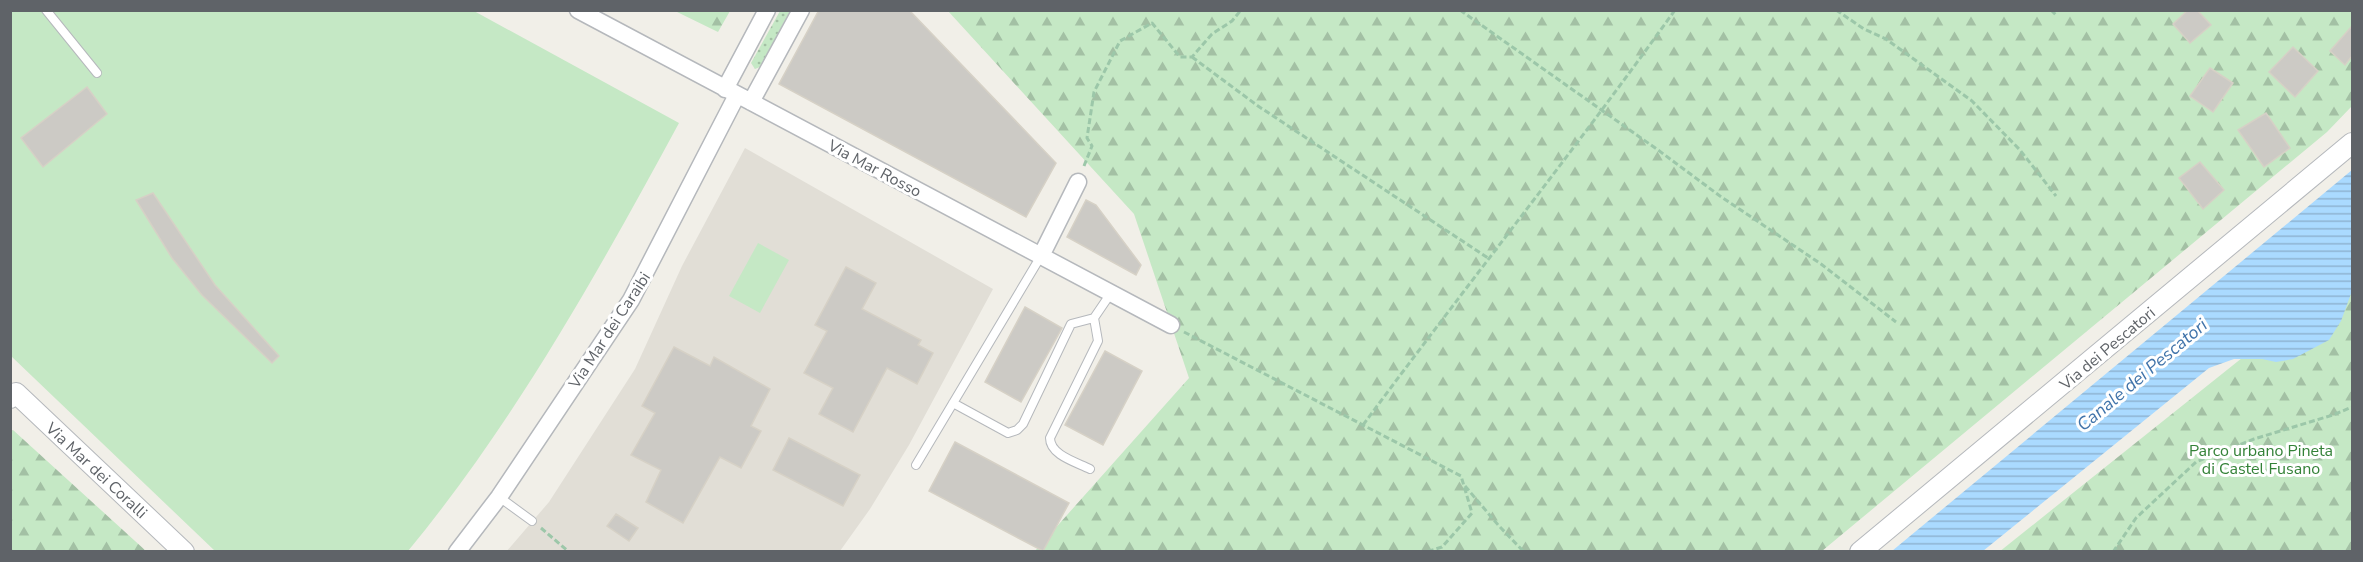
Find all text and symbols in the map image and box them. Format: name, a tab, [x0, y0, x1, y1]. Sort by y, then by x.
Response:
street label: Via Mar Rosso	[823, 135, 925, 203]
street label: Via Mar dei Caraibi	[563, 268, 656, 394]
street label: Via dei Pescatori	[2054, 302, 2160, 396]
water label: Canale dei Pescatori	[2072, 313, 2213, 437]
street label: Via Mar dei Coralli	[40, 417, 152, 524]
park label: Parco urbano Pineta di Castel Fusano	[2189, 440, 2333, 480]

